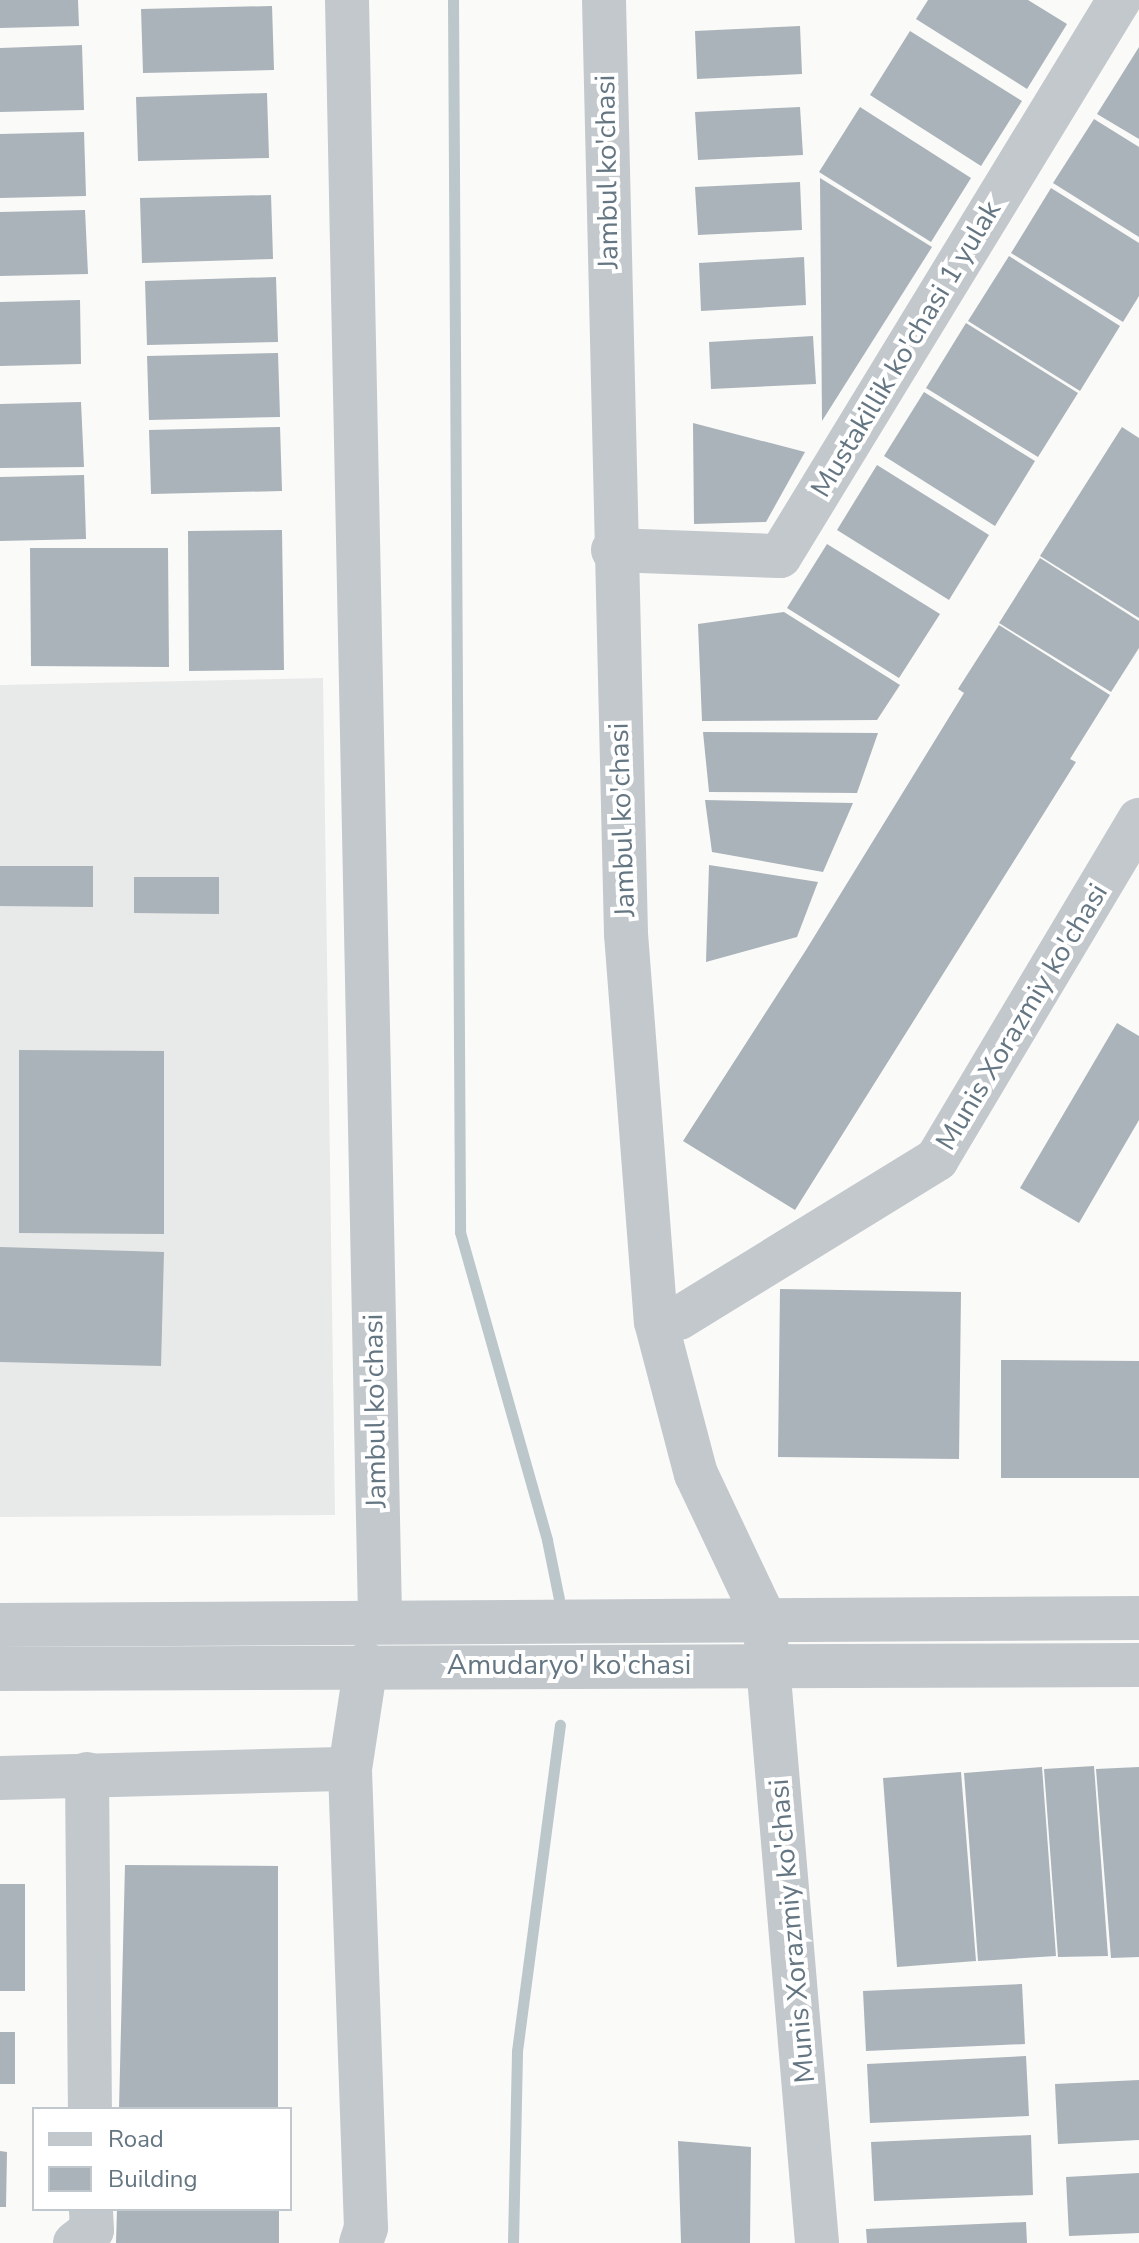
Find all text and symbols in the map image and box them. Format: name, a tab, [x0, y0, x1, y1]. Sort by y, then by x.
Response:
street label: Jambul ko'chasi	[589, 74, 625, 270]
street label: Mustakillik ko'chasi 1 yulak	[804, 195, 1008, 503]
street label: Jambul ko'chasi	[602, 722, 642, 918]
street label: Munis Xorazmiy ko'chasi	[929, 878, 1115, 1156]
street label: Jambul ko'chasi	[357, 1313, 393, 1509]
street label: Amudaryo' ko'chasi	[447, 1648, 691, 1682]
street label: Munis Xorazmiy ko'chasi	[762, 1778, 822, 2084]
legend	[32, 2107, 292, 2211]
text: Road	[108, 2123, 164, 2155]
text: Building	[108, 2163, 198, 2195]

